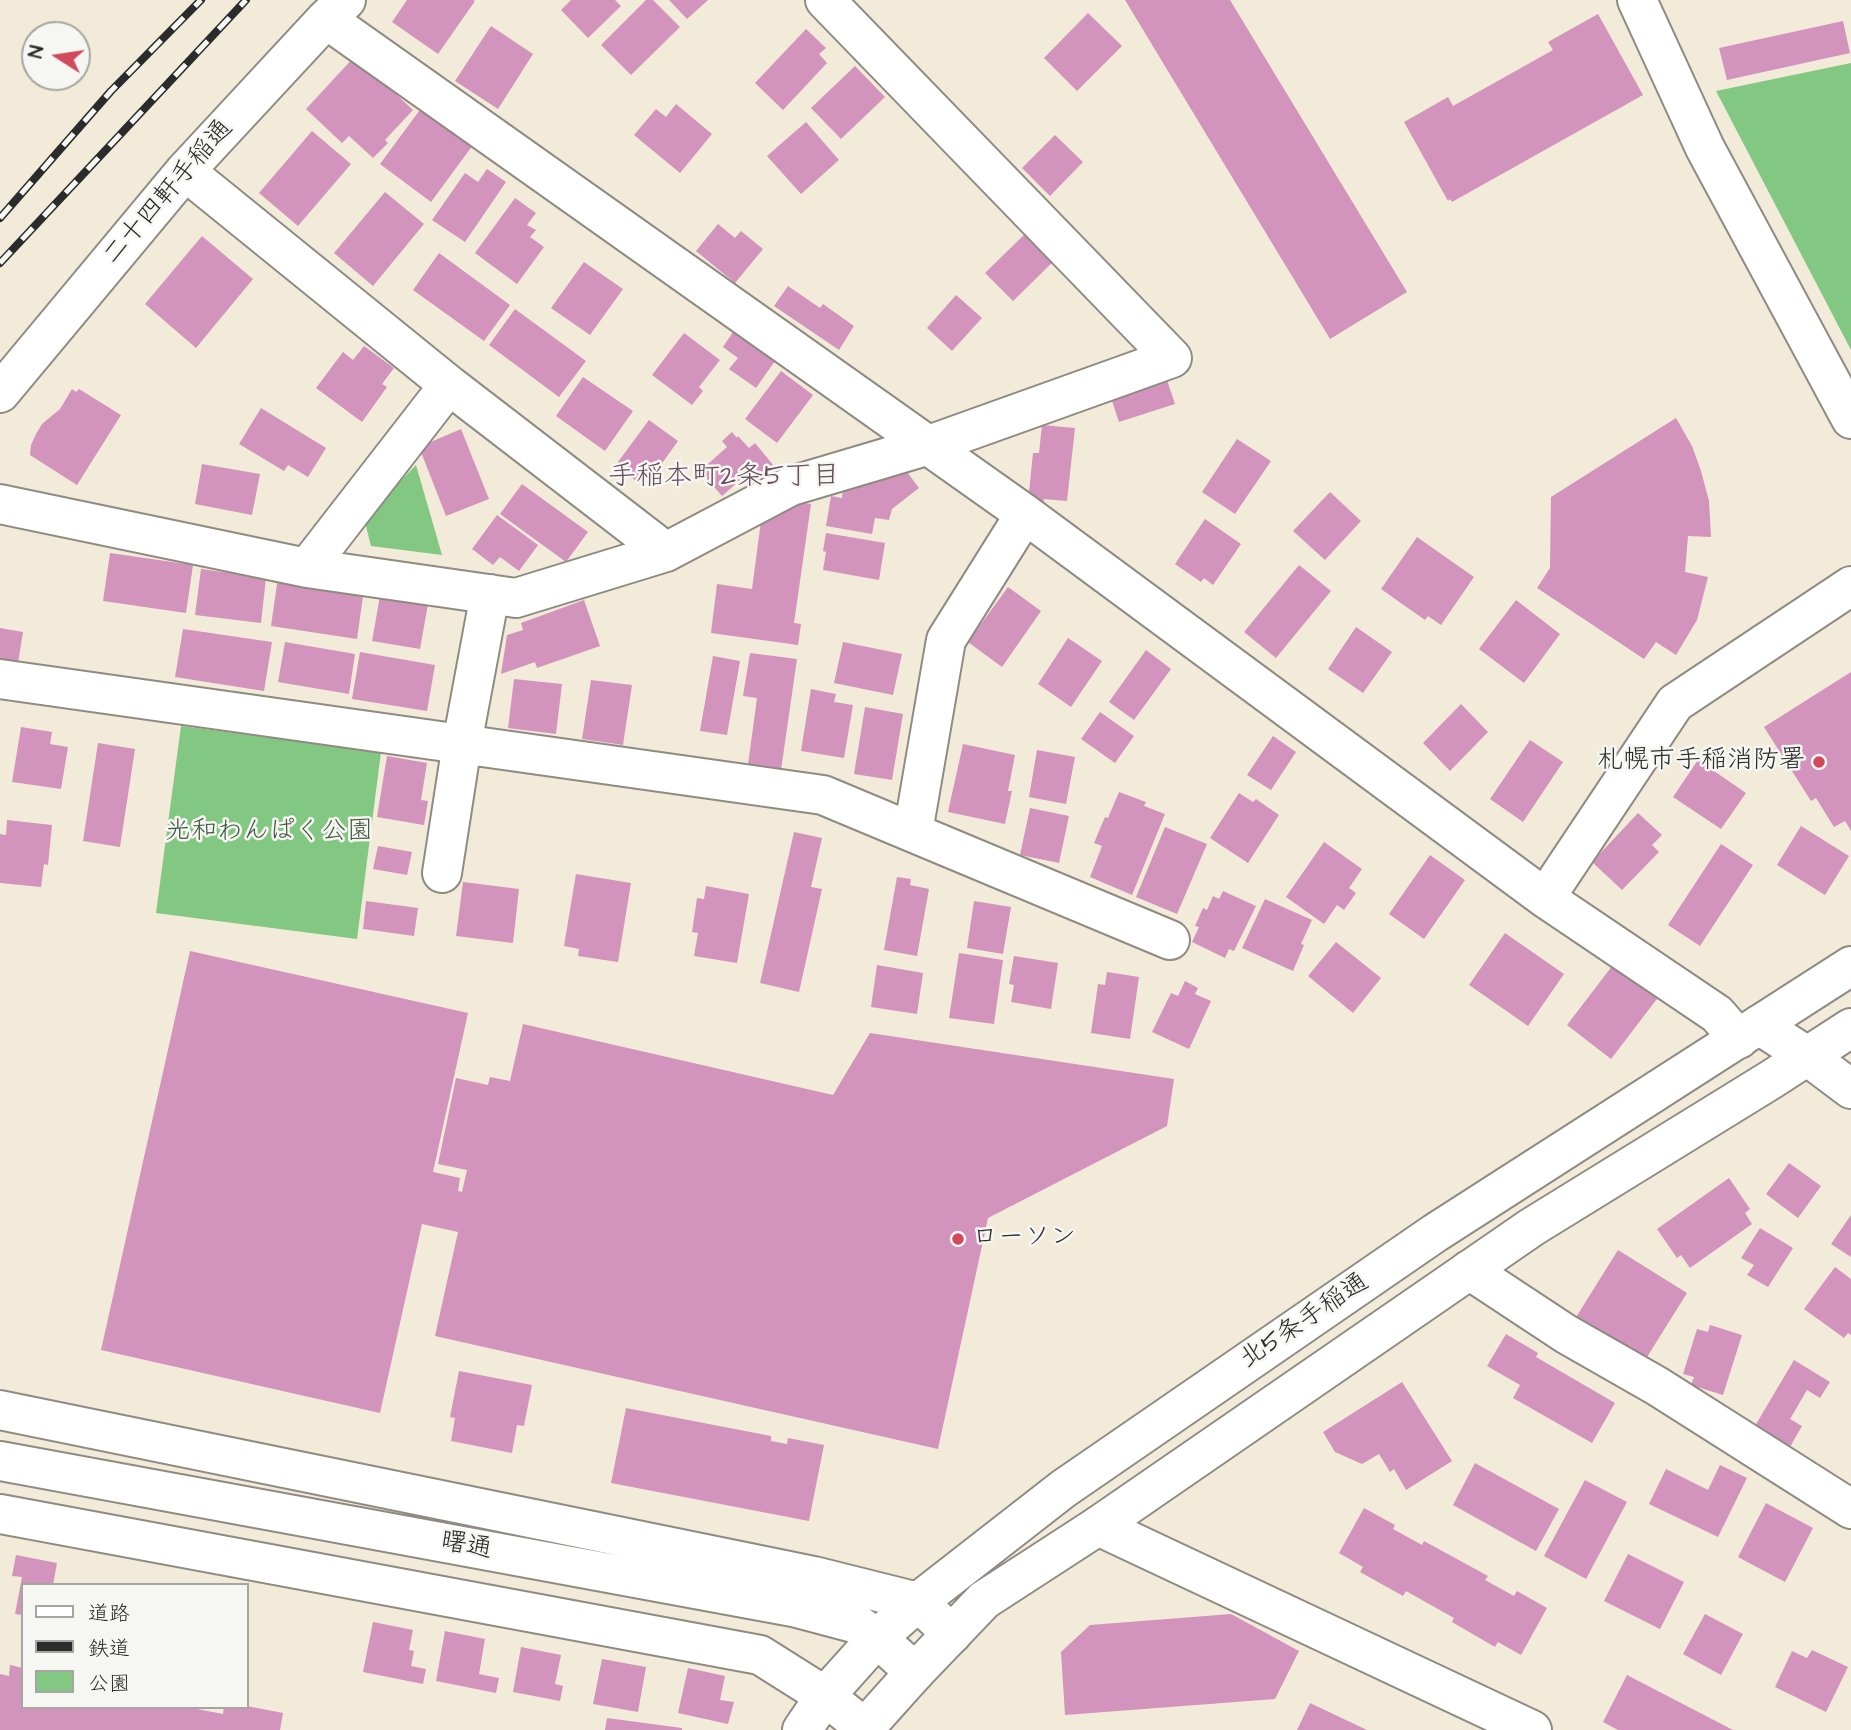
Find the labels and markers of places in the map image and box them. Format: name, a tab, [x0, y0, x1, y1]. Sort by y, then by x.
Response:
place label: 札幌市手稲消防署	[1597, 746, 1805, 778]
marker: 札幌市手稲消防署	[1811, 754, 1827, 770]
place label: ローソン	[972, 1223, 1076, 1255]
marker: ローソン	[950, 1231, 966, 1247]

